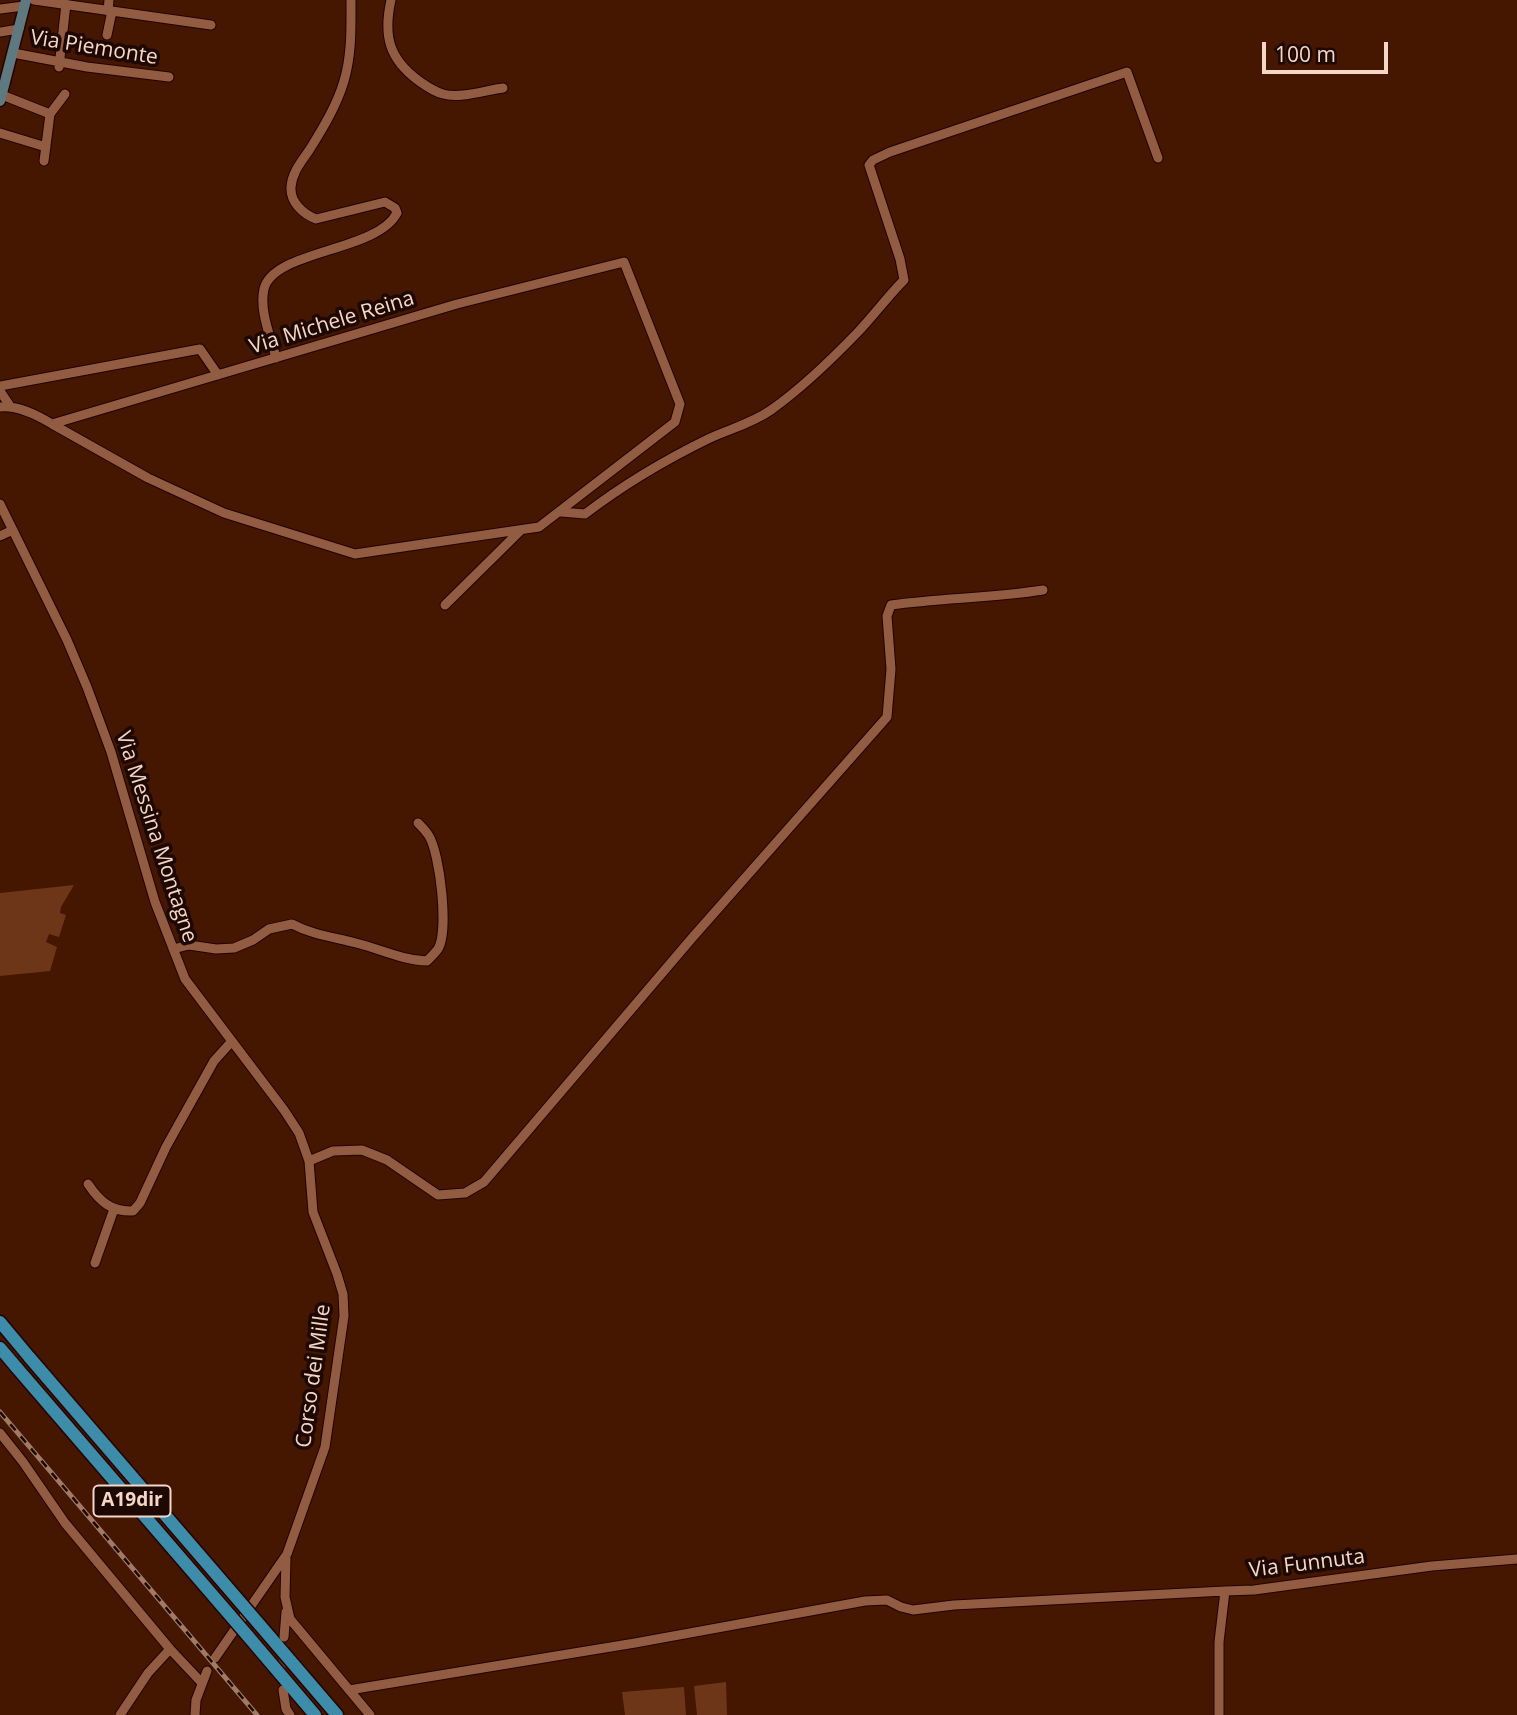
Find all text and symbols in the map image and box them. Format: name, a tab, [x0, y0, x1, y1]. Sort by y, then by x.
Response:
street label: Via Piemonte	[28, 25, 160, 71]
scale bar	[1265, 28, 1391, 72]
text: 100 m	[1275, 40, 1336, 68]
street label: Via Michele Reina	[247, 286, 417, 360]
street label: Via Messina Montagne	[110, 728, 202, 946]
street label: Corso dei Mille	[291, 1303, 337, 1449]
road number: A19dir	[94, 1485, 170, 1516]
street label: Via Funnuta	[1248, 1544, 1366, 1584]

